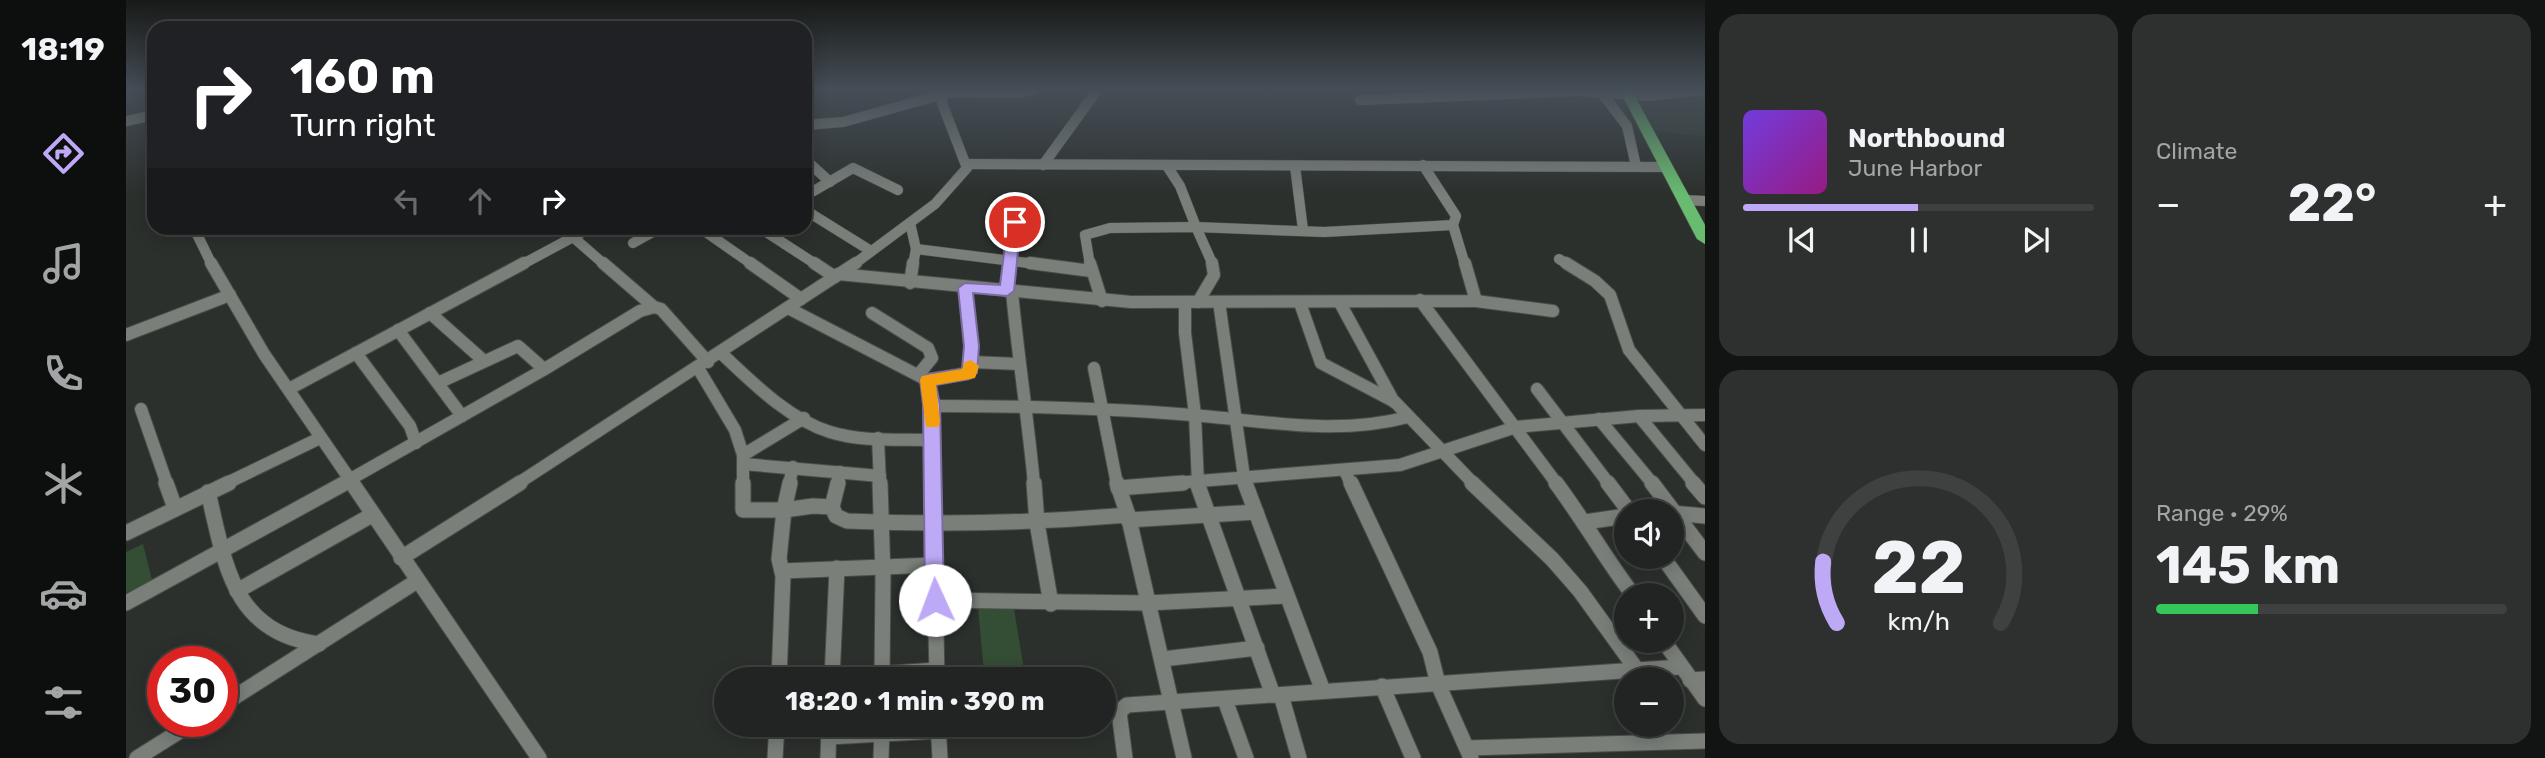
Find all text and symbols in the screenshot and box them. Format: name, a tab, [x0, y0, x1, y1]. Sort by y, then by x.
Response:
text: 18:19	[21, 30, 105, 68]
text: 160 m	[290, 47, 435, 105]
icon: right	[175, 49, 266, 140]
text: Turn right	[290, 106, 435, 144]
text: Northbound	[1848, 123, 2006, 154]
icon: directions	[39, 129, 88, 178]
text: Climate	[2156, 137, 2237, 165]
text: June Harbor	[1848, 154, 1982, 182]
text: 22°	[2288, 172, 2377, 234]
text: −	[2156, 181, 2181, 227]
text: +	[2483, 181, 2507, 227]
icon: left	[388, 182, 426, 220]
icon: ahead	[461, 182, 499, 220]
icon: right	[534, 182, 572, 220]
pin	[985, 192, 1045, 252]
icon: arrive	[996, 203, 1034, 241]
icon: previous	[1783, 221, 1821, 259]
icon: pause	[1900, 221, 1938, 259]
icon: next	[2017, 221, 2055, 259]
icon: music	[39, 239, 88, 288]
icon: phone	[39, 349, 88, 398]
icon: climate	[39, 459, 88, 508]
map controls	[1614, 499, 1684, 737]
button: sound	[1614, 499, 1684, 569]
text: Range · 29%	[2156, 499, 2288, 527]
text: 22	[1871, 525, 1966, 611]
text: 145 km	[2156, 534, 2340, 596]
position arrow	[898, 563, 972, 637]
icon: car	[39, 569, 88, 618]
button: +	[1614, 583, 1684, 653]
text: km/h	[1887, 607, 1950, 636]
speed limit sign: 30	[147, 646, 238, 737]
button: −	[1614, 667, 1684, 737]
icon: filters	[39, 678, 88, 727]
text: 18:20 · 1 min · 390 m	[785, 686, 1045, 717]

